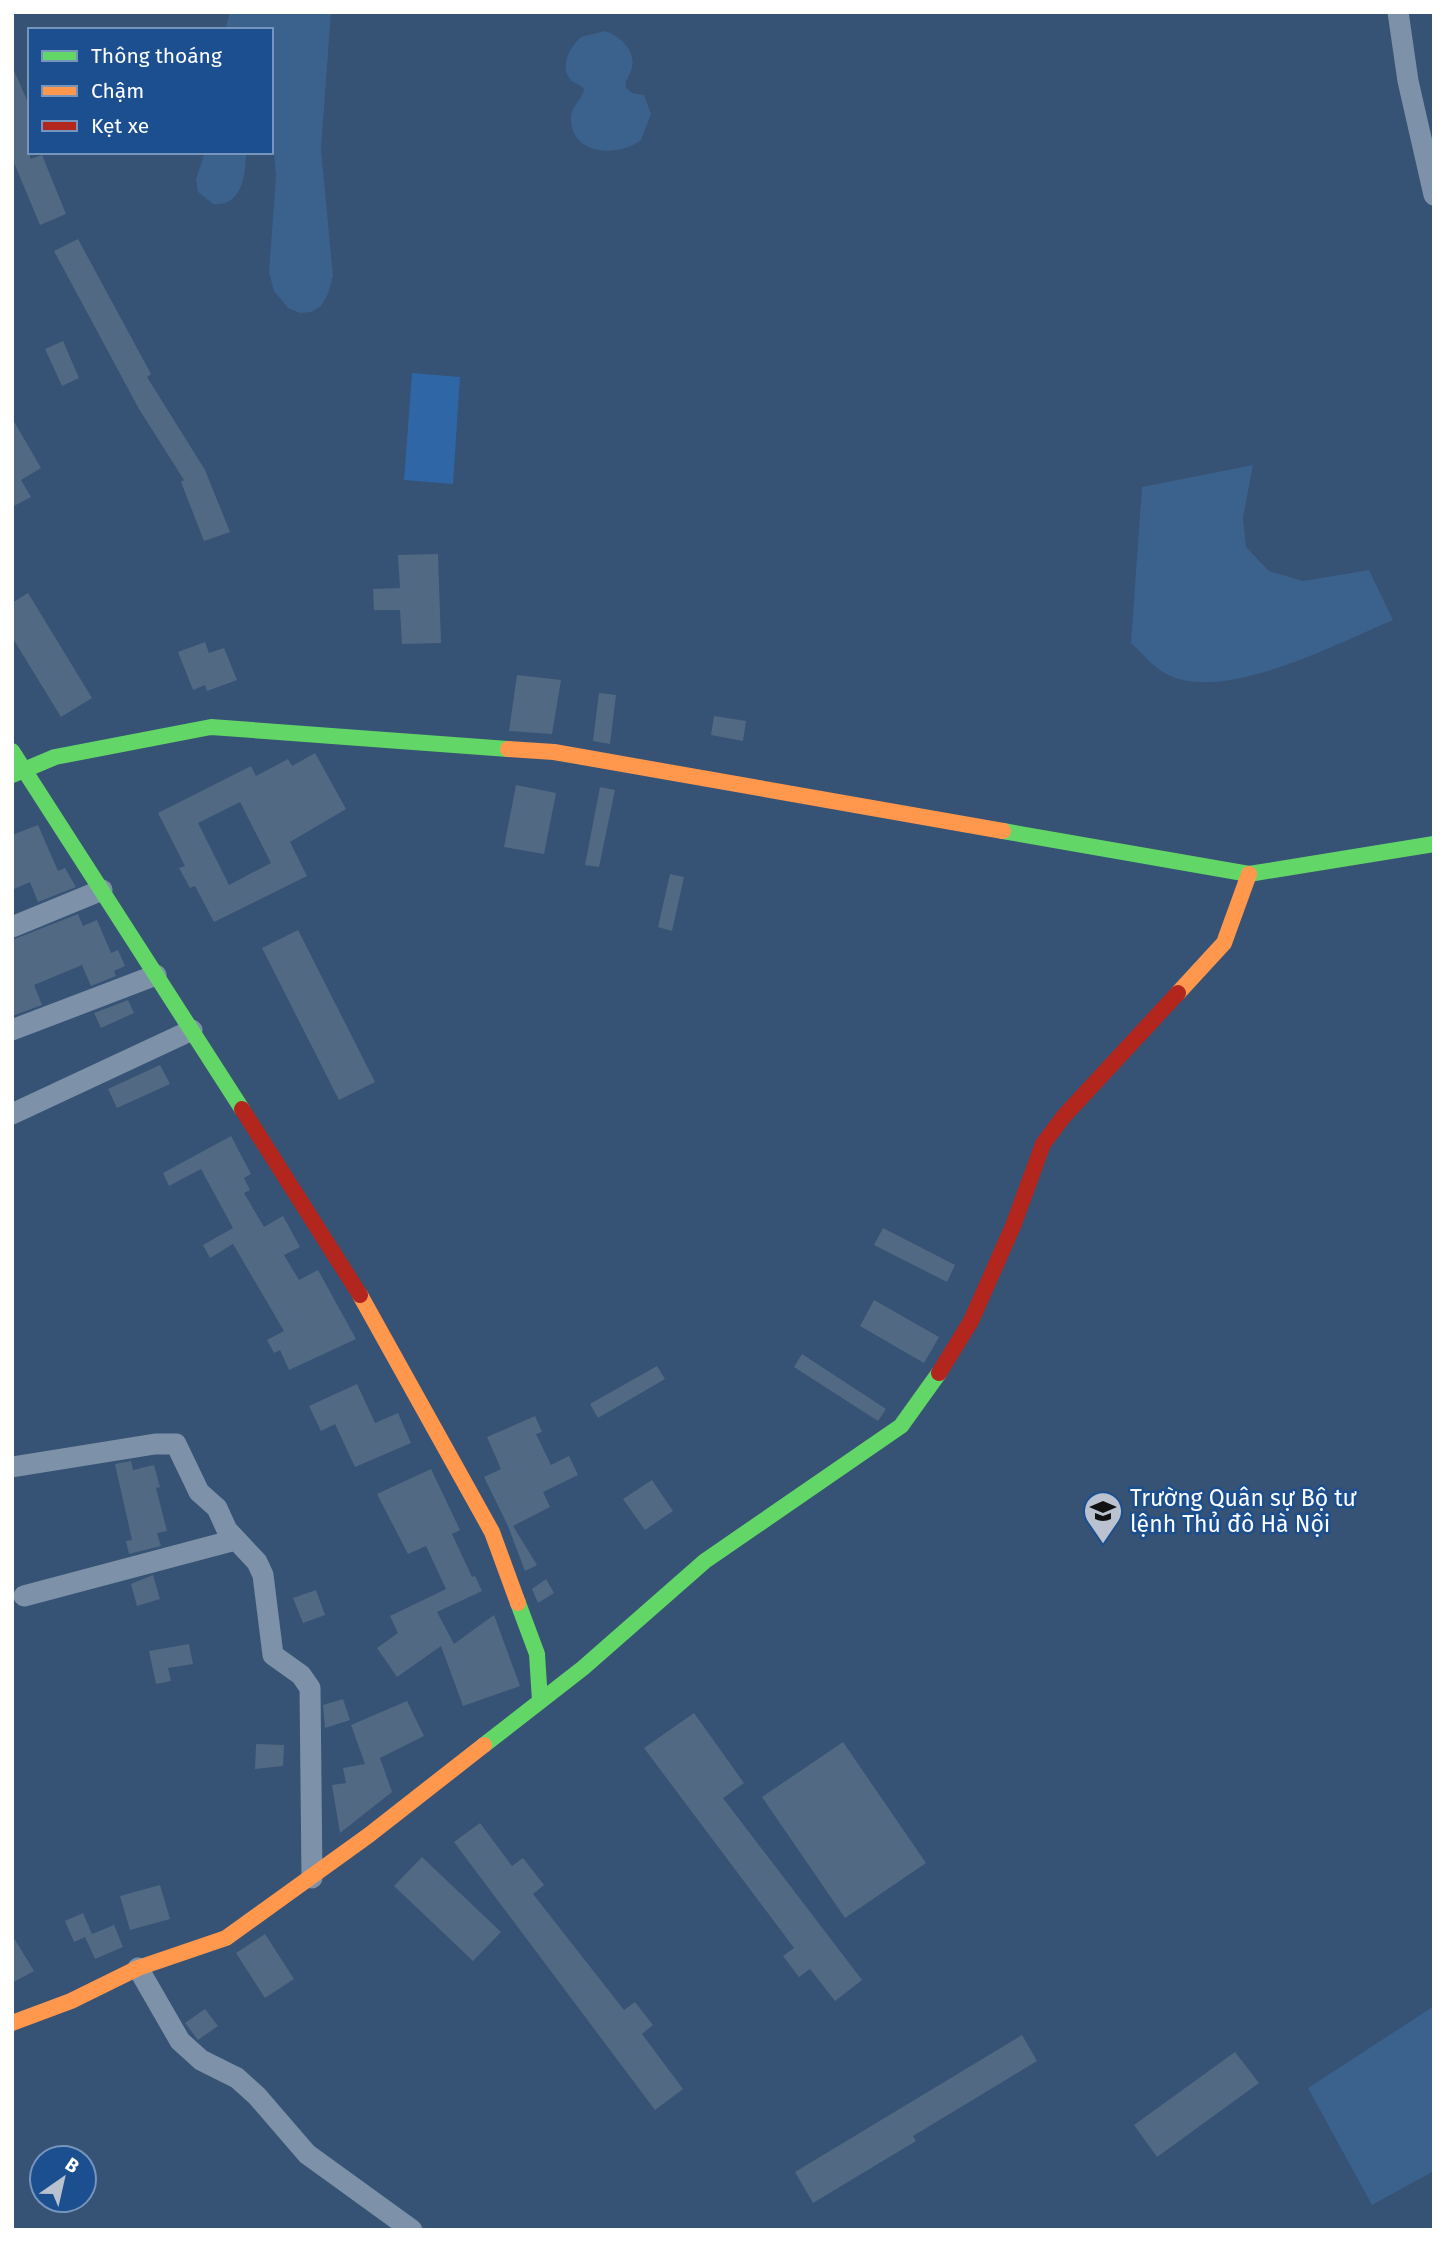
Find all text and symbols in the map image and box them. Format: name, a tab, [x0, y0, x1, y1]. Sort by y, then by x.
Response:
legend	[28, 28, 273, 154]
text: Thông thoáng	[91, 43, 222, 69]
text: Chậm	[91, 78, 144, 104]
text: Kẹt xe	[91, 113, 149, 139]
place label: Trường Quân sự Bộ tư lệnh Thủ đô Hà Nội	[1130, 1484, 1357, 1538]
school or university icon: Trường Quân sự Bộ tư lệnh Thủ đô Hà Nội	[1082, 1490, 1124, 1545]
north arrow	[28, 2144, 98, 2214]
text: B	[61, 2153, 84, 2178]

